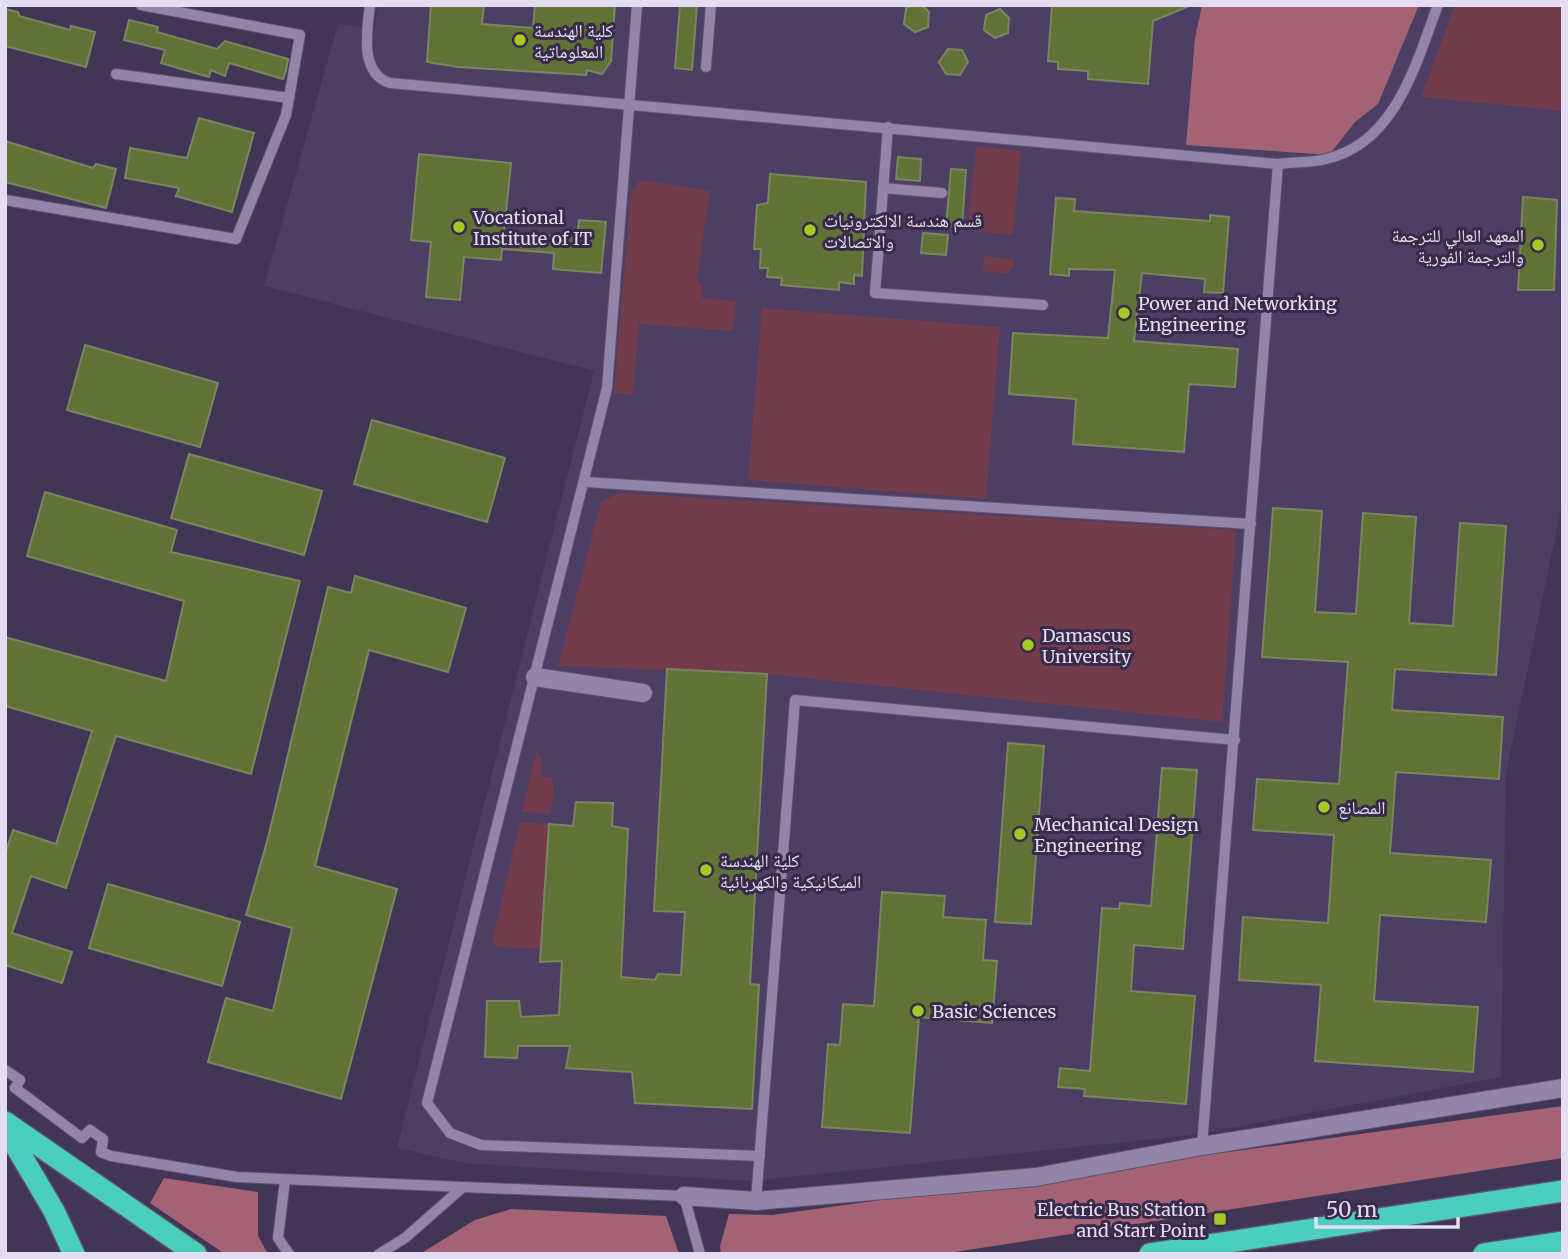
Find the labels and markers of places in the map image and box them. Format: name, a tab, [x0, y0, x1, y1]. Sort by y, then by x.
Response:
place label: كلية الهندسة المعلوماتية	[534, 19, 614, 63]
marker: كلية الهندسة المعلوماتية	[512, 32, 528, 48]
place label: Vocational Institute of IT	[472, 206, 593, 250]
place label: قسم هندسة الالكترونيات والاتصالات	[824, 209, 982, 253]
marker: Vocational Institute of IT	[451, 219, 467, 235]
marker: قسم هندسة الالكترونيات والاتصالات	[802, 222, 818, 238]
place label: المعهد العالي للترجمة والترجمة الفورية	[1392, 224, 1524, 268]
marker: المعهد العالي للترجمة والترجمة الفورية	[1530, 237, 1546, 253]
place label: Power and Networking Engineering	[1138, 292, 1337, 336]
marker: Power and Networking Engineering	[1116, 305, 1132, 321]
place label: Damascus University	[1042, 624, 1132, 668]
marker: Damascus University	[1020, 637, 1036, 653]
place label: المصانع	[1338, 796, 1386, 820]
marker: المصانع	[1316, 799, 1332, 815]
place label: Mechanical Design Engineering	[1034, 813, 1199, 857]
marker: Mechanical Design Engineering	[1012, 826, 1028, 842]
place label: كلية الهندسة الميكانيكية والكهربائية	[720, 849, 861, 893]
marker: كلية الهندسة الميكانيكية والكهربائية	[698, 862, 714, 878]
place label: Basic Sciences	[932, 1000, 1057, 1023]
marker: Basic Sciences	[910, 1003, 926, 1019]
place label: Electric Bus Station and Start Point	[1037, 1198, 1206, 1242]
marker: Electric Bus Station and Start Point	[1212, 1211, 1228, 1227]

